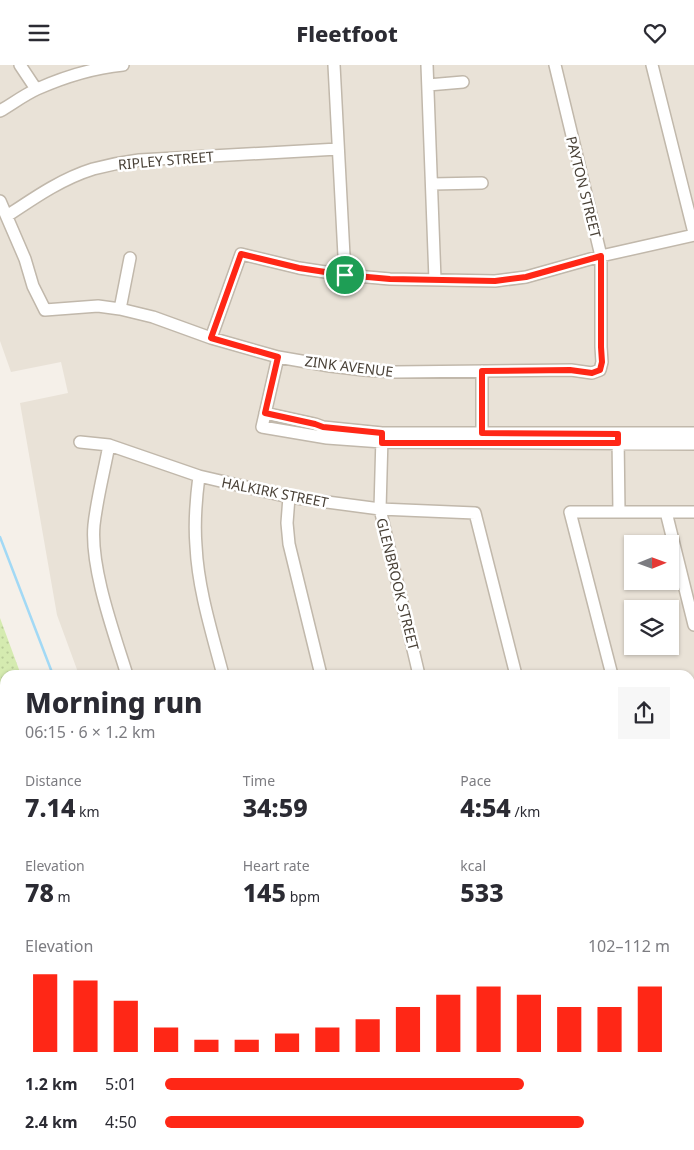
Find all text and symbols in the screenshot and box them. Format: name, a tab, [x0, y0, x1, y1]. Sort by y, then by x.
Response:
text: Fleetfoot	[296, 18, 398, 48]
icon: menu	[25, 19, 53, 47]
icon: heart	[641, 19, 669, 47]
street label: PAYTON STREET	[562, 134, 606, 240]
street label: RIPLEY STREET	[117, 146, 215, 174]
pin	[324, 254, 366, 296]
icon: arrive	[331, 261, 359, 289]
street label: ZINK AVENUE	[304, 351, 394, 381]
street label: HALKIRK STREET	[220, 472, 330, 512]
street label: GLENBROOK STREET	[372, 516, 424, 652]
north arrow	[624, 535, 679, 590]
map controls	[624, 535, 679, 655]
button: layers	[624, 600, 679, 655]
text: Morning run	[25, 683, 203, 721]
button: share	[618, 687, 670, 739]
text: 06:15 · 6 × 1.2 km	[25, 721, 155, 743]
text: Distance	[25, 771, 82, 790]
text: Time	[243, 771, 275, 790]
text: Pace	[460, 771, 491, 790]
text: 7.14	[25, 790, 75, 824]
text: 34:59	[243, 790, 308, 824]
text: 4:54	[460, 790, 511, 824]
text: km	[75, 802, 100, 821]
text: /km	[511, 802, 540, 821]
text: Elevation	[25, 856, 85, 875]
text: Heart rate	[243, 856, 310, 875]
text: kcal	[460, 856, 486, 875]
text: 78	[25, 875, 54, 909]
text: 145	[243, 875, 286, 909]
text: 533	[460, 875, 504, 909]
text: m	[54, 887, 71, 906]
text: bpm	[286, 887, 320, 906]
text: Elevation	[25, 935, 93, 957]
text: 102–112 m	[588, 935, 670, 957]
text: 1.2 km	[25, 1073, 77, 1095]
text: 5:01	[105, 1073, 137, 1095]
text: 2.4 km	[25, 1111, 77, 1133]
text: 4:50	[105, 1111, 137, 1133]

